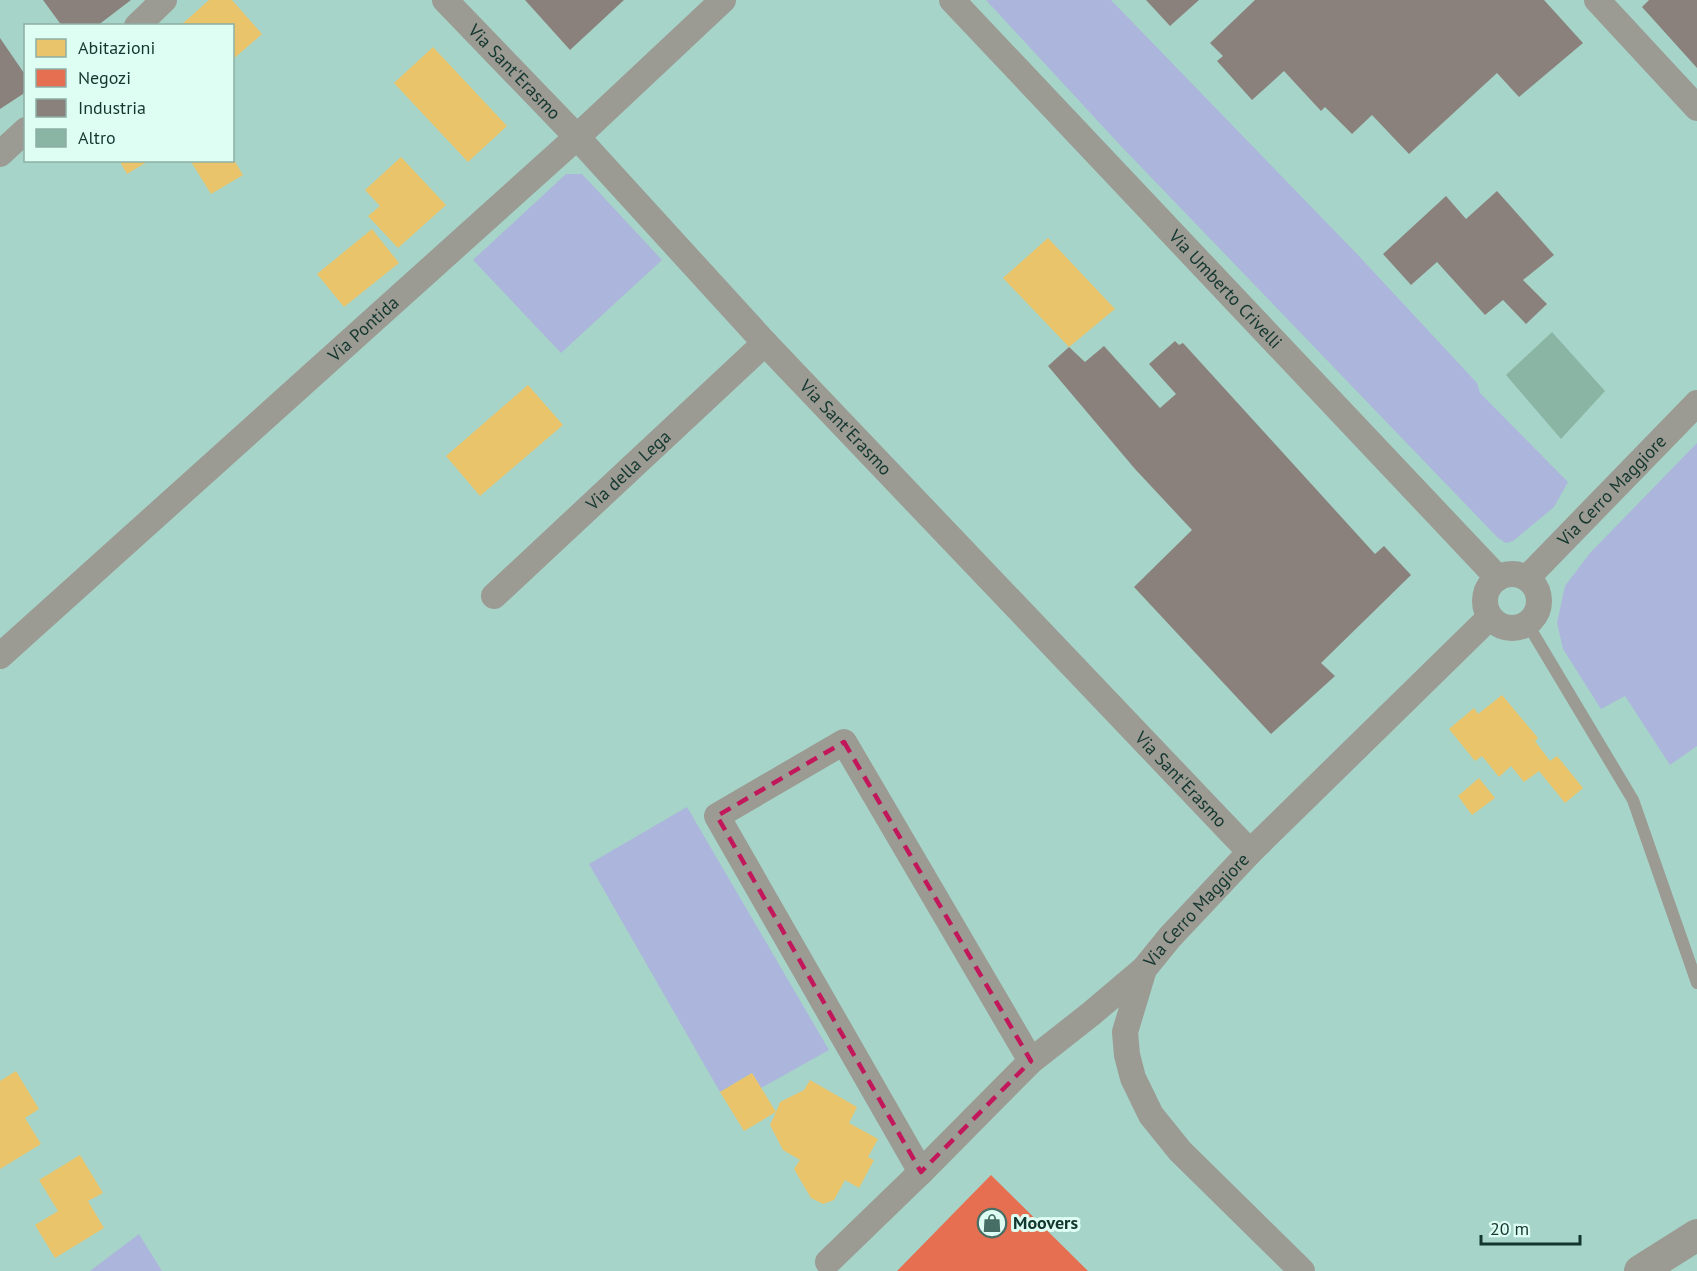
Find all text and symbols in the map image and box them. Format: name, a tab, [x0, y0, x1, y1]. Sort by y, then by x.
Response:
street label: Via Sant'Erasmo	[463, 18, 566, 124]
legend	[24, 24, 234, 162]
text: Abitazioni	[78, 36, 155, 59]
text: Negozi	[78, 66, 131, 89]
text: Industria	[78, 96, 146, 119]
text: Altro	[78, 126, 116, 149]
street label: Via Umberto Crivelli	[1163, 224, 1287, 353]
street label: Via Pontida	[322, 291, 403, 367]
street label: Via Sant'Erasmo	[794, 374, 897, 480]
street label: Via della Lega	[580, 425, 675, 516]
street label: Via Cerro Maggiore	[1552, 430, 1671, 551]
street label: Via Sant'Erasmo	[1130, 726, 1232, 832]
street label: Via Cerro Maggiore	[1138, 848, 1254, 972]
shop icon: Moovers	[976, 1207, 1008, 1239]
scale bar	[1481, 1208, 1580, 1246]
place label: Moovers	[1013, 1211, 1078, 1234]
text: 20 m	[1490, 1217, 1529, 1240]

